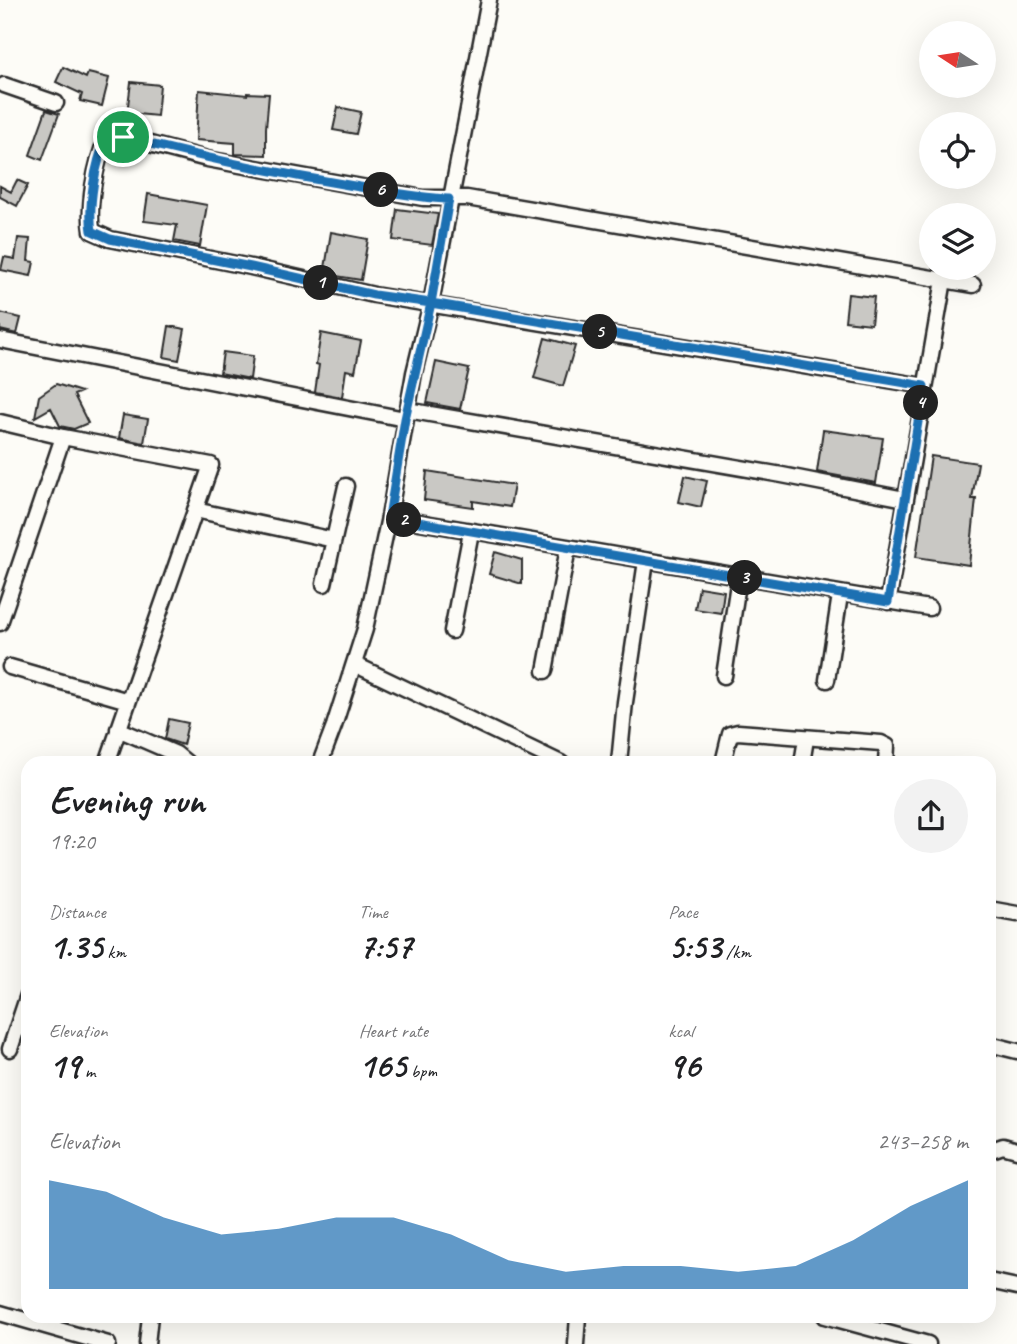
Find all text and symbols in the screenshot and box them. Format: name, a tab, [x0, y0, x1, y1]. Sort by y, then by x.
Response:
north arrow	[919, 21, 996, 98]
map controls	[919, 21, 996, 280]
pin	[93, 107, 153, 167]
button: locate	[919, 112, 996, 189]
icon: arrive	[104, 118, 142, 156]
pin: 6	[364, 172, 398, 208]
text: 6	[376, 177, 385, 201]
button: layers	[919, 203, 996, 280]
pin: 1	[304, 266, 338, 300]
text: 1	[316, 270, 325, 294]
pin: 5	[582, 314, 618, 350]
text: 5	[595, 319, 604, 343]
pin: 4	[904, 386, 939, 420]
text: 4	[916, 390, 925, 414]
pin: 2	[386, 503, 422, 538]
text: 2	[399, 507, 408, 531]
pin: 3	[728, 560, 762, 596]
text: 3	[740, 565, 749, 589]
text: Evening run	[49, 777, 205, 824]
button: share	[894, 779, 968, 853]
text: 19:20	[49, 827, 95, 856]
text: Distance	[49, 900, 106, 924]
text: Time	[359, 900, 388, 924]
text: Pace	[668, 900, 698, 924]
text: 1.35	[49, 924, 103, 969]
text: 7:57	[359, 924, 412, 969]
text: 5:53	[668, 924, 721, 969]
text: km	[103, 940, 126, 964]
text: /km	[721, 940, 751, 964]
text: Elevation	[49, 1019, 107, 1043]
text: Heart rate	[359, 1019, 428, 1043]
text: kcal	[668, 1019, 693, 1043]
text: 19	[49, 1043, 80, 1088]
text: 165	[359, 1043, 406, 1088]
text: 96	[668, 1043, 700, 1088]
text: m	[80, 1059, 95, 1083]
text: bpm	[406, 1059, 437, 1083]
text: Elevation	[49, 1127, 120, 1156]
text: 243–258 m	[877, 1127, 968, 1156]

